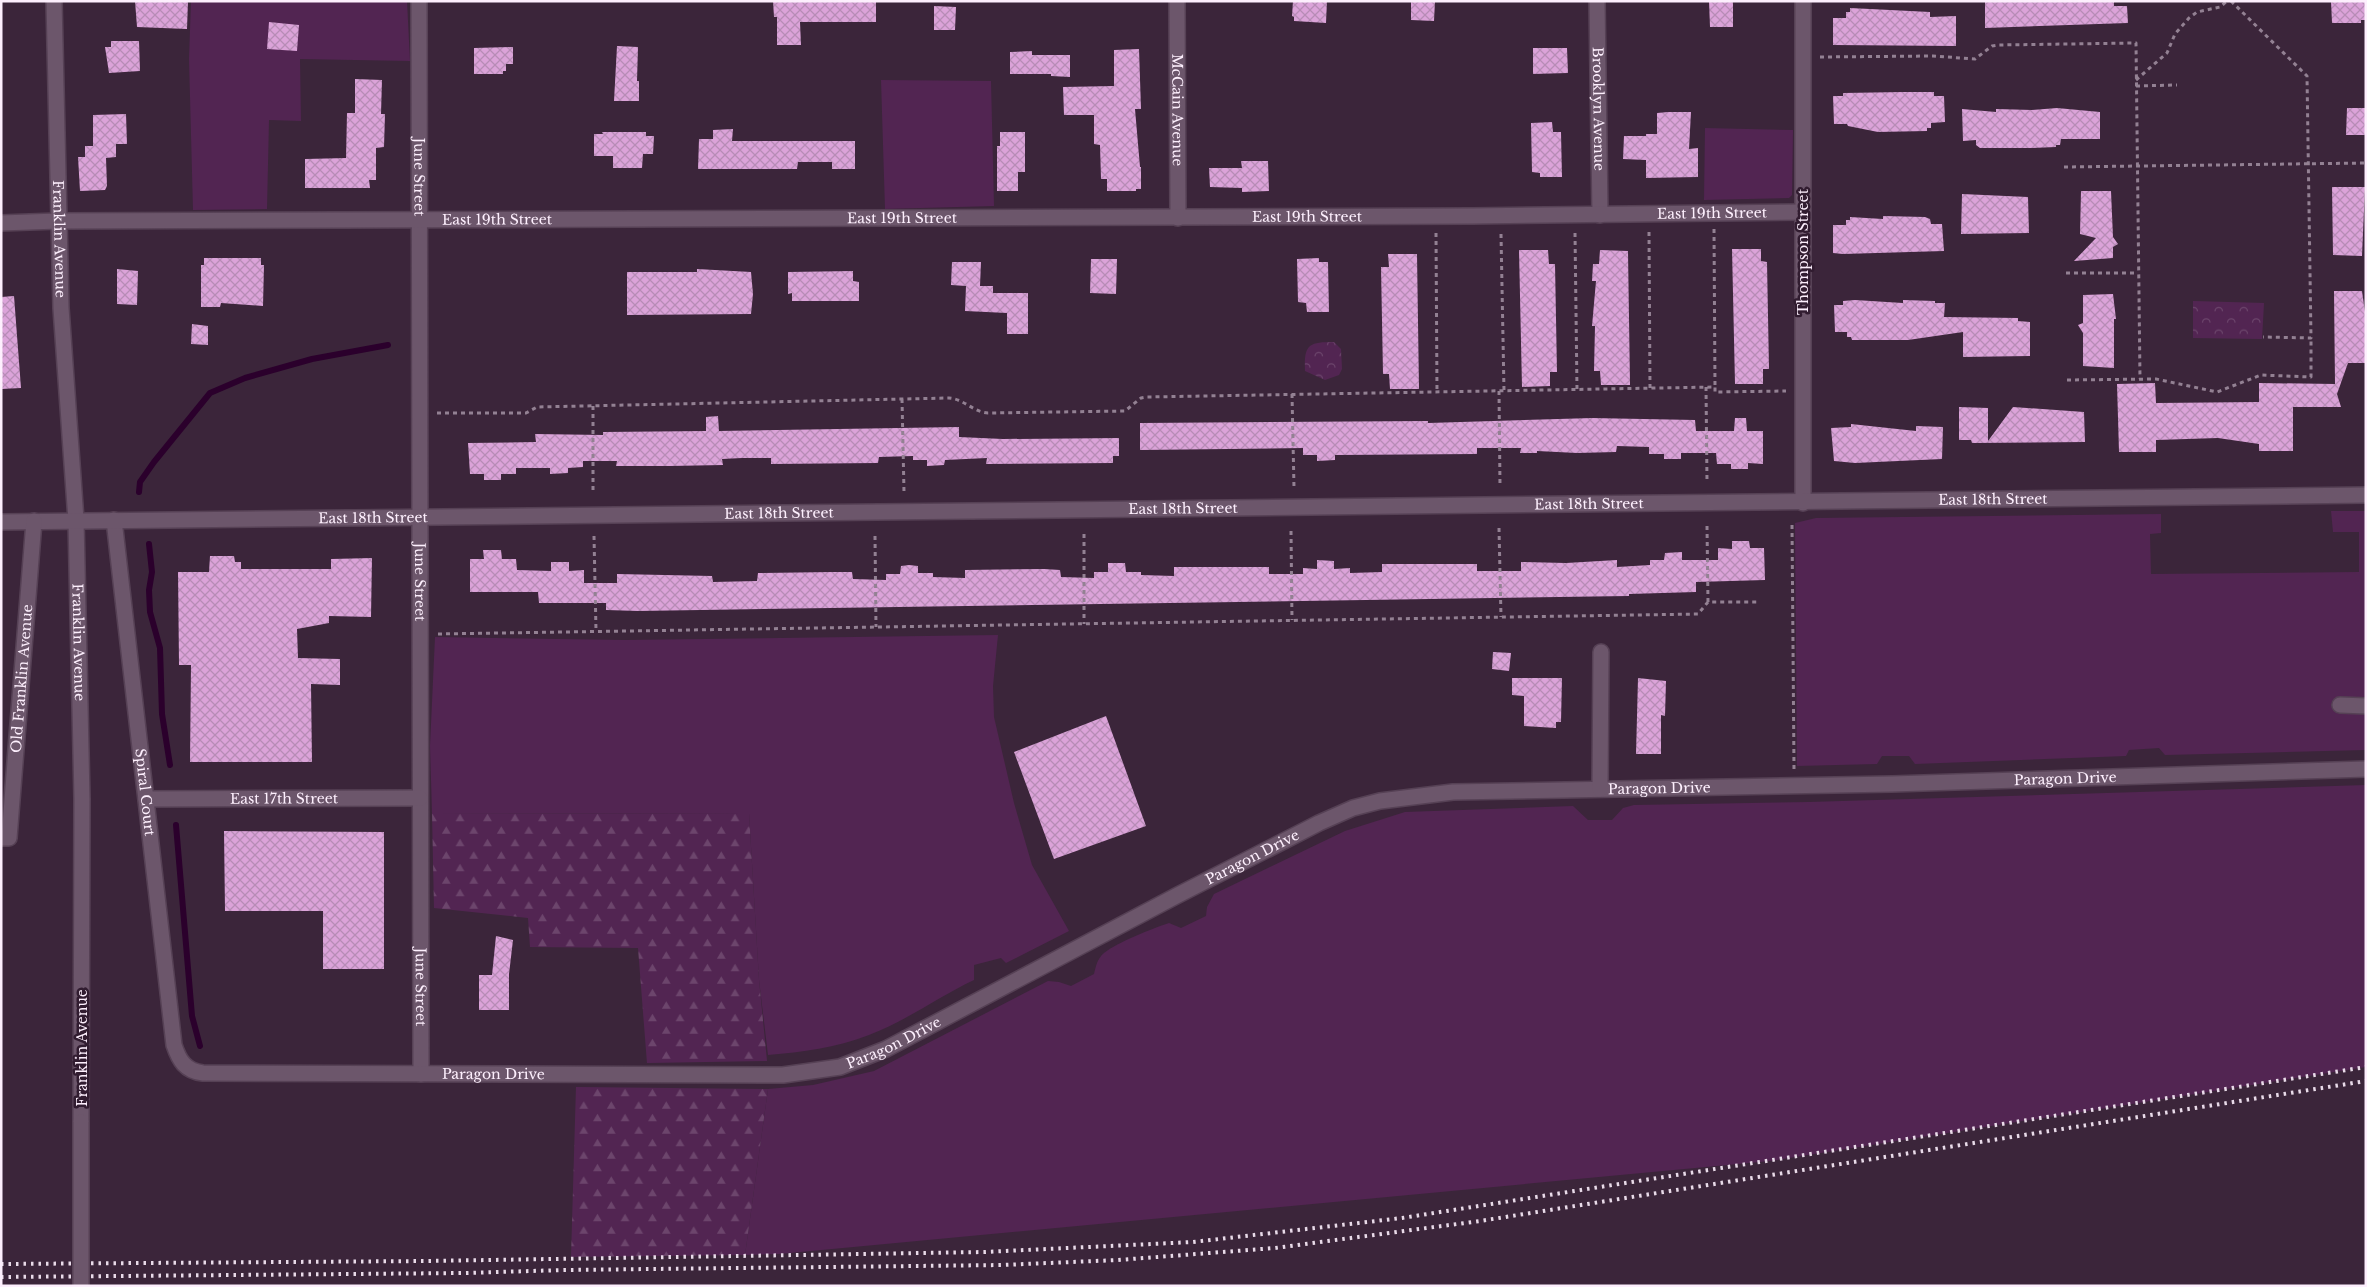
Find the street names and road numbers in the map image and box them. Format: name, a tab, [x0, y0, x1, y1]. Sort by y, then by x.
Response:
street label: Brooklyn Avenue	[1589, 47, 1608, 171]
street label: McCain Avenue	[1168, 54, 1187, 166]
street label: June Street	[410, 136, 428, 217]
street label: Franklin Avenue	[49, 180, 70, 298]
street label: Thompson Street	[1794, 188, 1812, 315]
street label: East 19th Street	[1657, 203, 1768, 223]
street label: East 19th Street	[1252, 207, 1363, 226]
street label: East 19th Street	[847, 209, 958, 227]
street label: East 19th Street	[442, 210, 553, 229]
street label: East 18th Street	[1938, 490, 2048, 509]
street label: East 18th Street	[1534, 494, 1644, 513]
street label: East 18th Street	[1128, 499, 1238, 518]
street label: East 18th Street	[724, 503, 834, 523]
street label: East 18th Street	[318, 508, 429, 527]
street label: June Street	[411, 541, 429, 622]
street label: Franklin Avenue	[68, 583, 89, 701]
street label: Old Franklin Avenue	[7, 604, 36, 753]
street label: Spiral Court	[131, 747, 159, 838]
street label: Paragon Drive	[2014, 768, 2117, 789]
street label: Paragon Drive	[1608, 778, 1711, 798]
street label: East 17th Street	[230, 789, 339, 808]
street label: Paragon Drive	[1202, 826, 1302, 889]
street label: June Street	[412, 946, 430, 1027]
street label: Franklin Avenue	[73, 989, 91, 1107]
street label: Paragon Drive	[844, 1013, 944, 1073]
street label: Paragon Drive	[442, 1065, 545, 1083]

